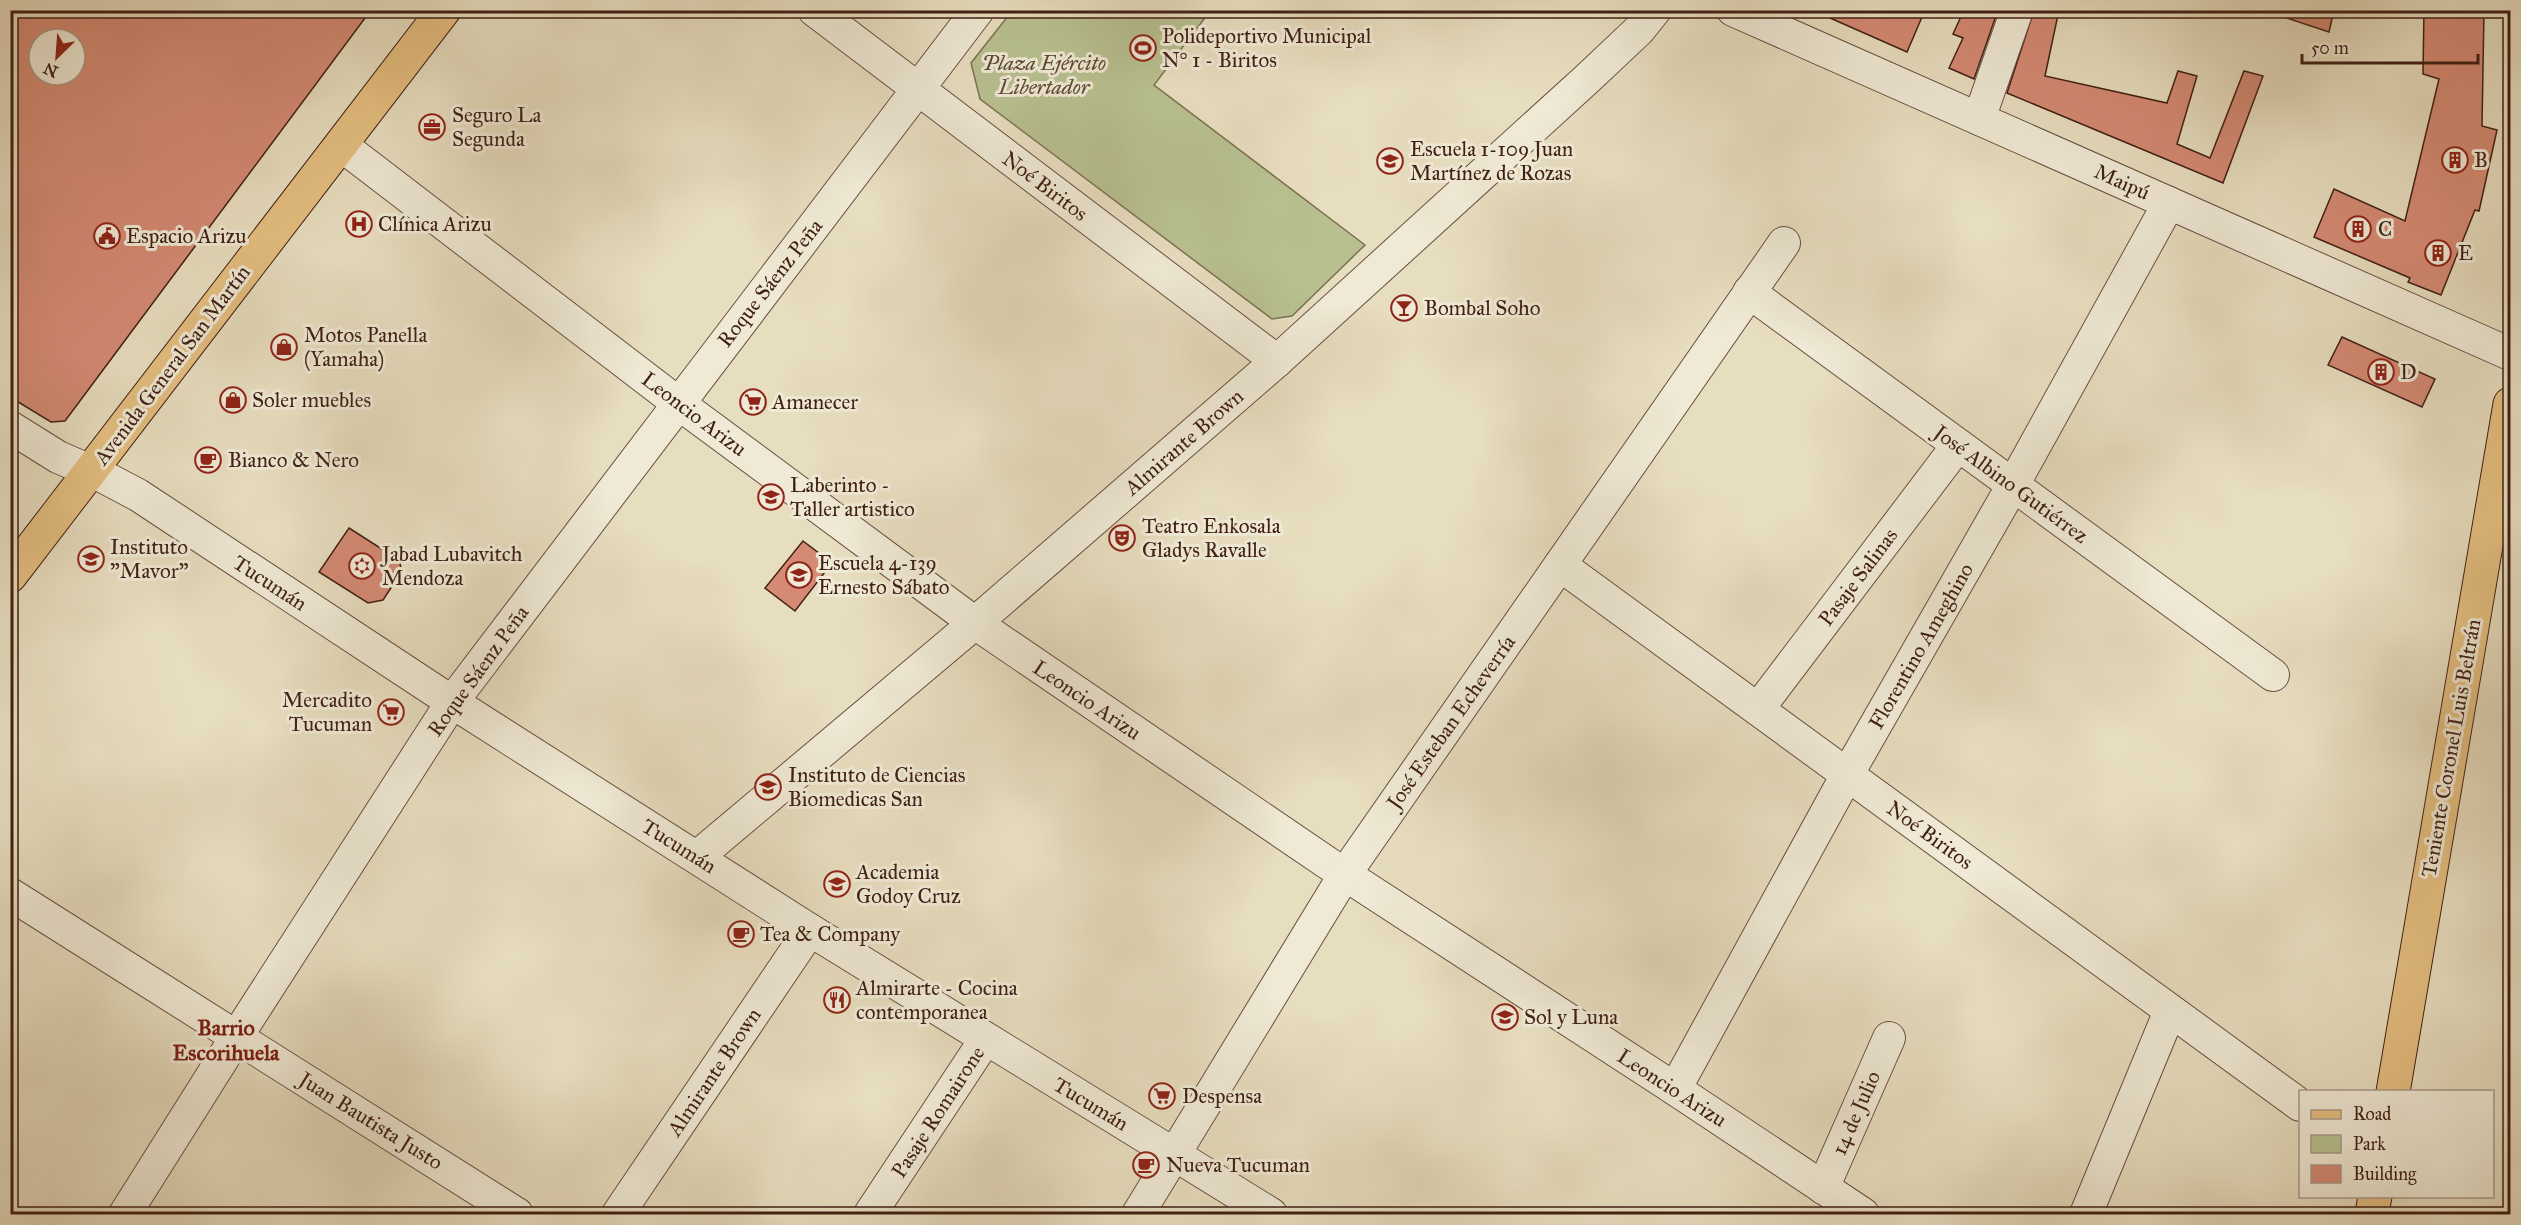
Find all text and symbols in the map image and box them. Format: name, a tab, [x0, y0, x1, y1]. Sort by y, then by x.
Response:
place label: Polideportivo Municipal N° 1 - Biritos	[1162, 23, 1372, 73]
north arrow	[27, 27, 87, 87]
scale bar	[2302, 27, 2478, 65]
sports icon: Polideportivo Municipal N° 1 - Biritos	[1128, 33, 1158, 63]
text: 50 m	[2311, 37, 2349, 59]
park label: Plaza Ejército Libertador	[982, 50, 1106, 100]
text: N	[40, 58, 61, 82]
place label: Seguro La Segunda	[452, 102, 542, 152]
office icon: Seguro La Segunda	[417, 112, 447, 142]
place label: Escuela 1-109 Juan Martínez de Rozas	[1410, 136, 1573, 186]
street label: Noé Biritos	[997, 145, 1093, 227]
building icon: B	[2440, 145, 2470, 175]
school or university icon: Escuela 1-109 Juan Martínez de Rozas	[1375, 146, 1405, 176]
place label: B	[2474, 147, 2488, 173]
street label: Maipú	[2090, 158, 2154, 206]
hospital icon: Clínica Arizu	[344, 209, 374, 239]
place label: Clínica Arizu	[378, 211, 492, 237]
street label: Roque Sáenz Peña	[712, 214, 828, 352]
building icon: C	[2343, 214, 2373, 244]
place label: C	[2378, 216, 2392, 242]
public building icon: Espacio Arizu	[92, 221, 122, 251]
place label: Espacio Arizu	[126, 223, 247, 249]
building icon: E	[2423, 238, 2453, 268]
place label: E	[2458, 240, 2473, 266]
street label: Avenida General San Martín	[88, 260, 256, 471]
bar icon: Bombal Soho	[1389, 293, 1419, 323]
place label: Bombal Soho	[1424, 295, 1541, 321]
place label: Motos Panella (Yamaha)	[304, 322, 427, 372]
shop icon: Motos Panella (Yamaha)	[269, 332, 299, 362]
building icon: D	[2366, 357, 2396, 387]
place label: D	[2400, 359, 2417, 385]
street label: Leoncio Arizu	[636, 366, 752, 462]
street label: Almirante Brown	[1118, 383, 1249, 501]
shop icon: Soler muebles	[218, 385, 248, 415]
place label: Soler muebles	[252, 387, 371, 413]
supermarket icon: Amanecer	[738, 387, 768, 417]
place label: Amanecer	[771, 389, 858, 415]
street label: José Albino Gutiérrez	[1927, 418, 2094, 549]
cafe icon: Bianco & Nero	[193, 445, 223, 475]
place label: Bianco & Nero	[228, 447, 359, 473]
place label: Laberinto - Taller artistico	[790, 472, 915, 522]
school or university icon: Laberinto - Taller artistico	[756, 482, 786, 512]
place label: Teatro Enkosala Gladys Ravalle	[1142, 513, 1281, 563]
theatre icon: Teatro Enkosala Gladys Ravalle	[1107, 523, 1137, 553]
street label: Pasaje Salinas	[1813, 523, 1903, 631]
place label: Instituto "Mavor"	[110, 534, 189, 584]
place label: Jabad Lubavitch Mendoza	[380, 541, 523, 591]
school or university icon: Instituto "Mavor"	[76, 544, 106, 574]
street label: Tucumán	[228, 549, 312, 617]
place label: Escuela 4-139 Ernesto Sábato	[818, 550, 950, 600]
synagogue icon: Jabad Lubavitch Mendoza	[347, 551, 377, 581]
street label: Florentino Ameghino	[1863, 558, 1979, 734]
school or university icon: Escuela 4-139 Ernesto Sábato	[784, 560, 814, 590]
street label: Roque Sáenz Peña	[422, 600, 534, 742]
street label: Teniente Coronel Luis Beltrán	[2415, 617, 2487, 879]
street label: José Esteban Echeverría	[1380, 630, 1521, 816]
street label: Leoncio Arizu	[1028, 654, 1146, 746]
place label: Mercadito Tucuman	[282, 687, 372, 737]
supermarket icon: Mercadito Tucuman	[376, 697, 406, 727]
place label: Instituto de Ciencias Biomedicas San	[788, 762, 966, 812]
school or university icon: Instituto de Ciencias Biomedicas San	[753, 772, 783, 802]
street label: Noé Biritos	[1882, 795, 1978, 875]
street label: Tucumán	[637, 813, 721, 879]
place label: Academia Godoy Cruz	[855, 859, 961, 909]
school or university icon: Academia Godoy Cruz	[822, 869, 852, 899]
cafe icon: Tea & Company	[726, 919, 756, 949]
place label: Tea & Company	[760, 921, 901, 947]
place label: Almirarte - Cocina contemporanea	[855, 975, 1018, 1025]
restaurant icon: Almirarte - Cocina contemporanea	[822, 985, 852, 1015]
school or university icon: Sol y Luna	[1490, 1002, 1520, 1032]
street label: Almirante Brown	[661, 1003, 767, 1142]
place label: Sol y Luna	[1524, 1004, 1618, 1030]
district label: Barrio Escorihuela	[173, 1014, 280, 1066]
street label: Pasaje Romairone	[886, 1041, 990, 1183]
street label: Leoncio Arizu	[1613, 1043, 1731, 1133]
street label: Juan Bautista Justo	[293, 1065, 448, 1176]
street label: 14 de Julio	[1826, 1067, 1886, 1159]
street label: Tucumán	[1049, 1071, 1133, 1137]
supermarket icon: Despensa	[1147, 1081, 1177, 1111]
place label: Despensa	[1182, 1083, 1262, 1109]
legend	[2299, 1090, 2494, 1198]
text: Road	[2353, 1103, 2391, 1125]
text: Park	[2353, 1133, 2386, 1155]
cafe icon: Nueva Tucuman	[1131, 1150, 1161, 1180]
place label: Nueva Tucuman	[1166, 1152, 1310, 1178]
text: Building	[2353, 1163, 2417, 1186]

